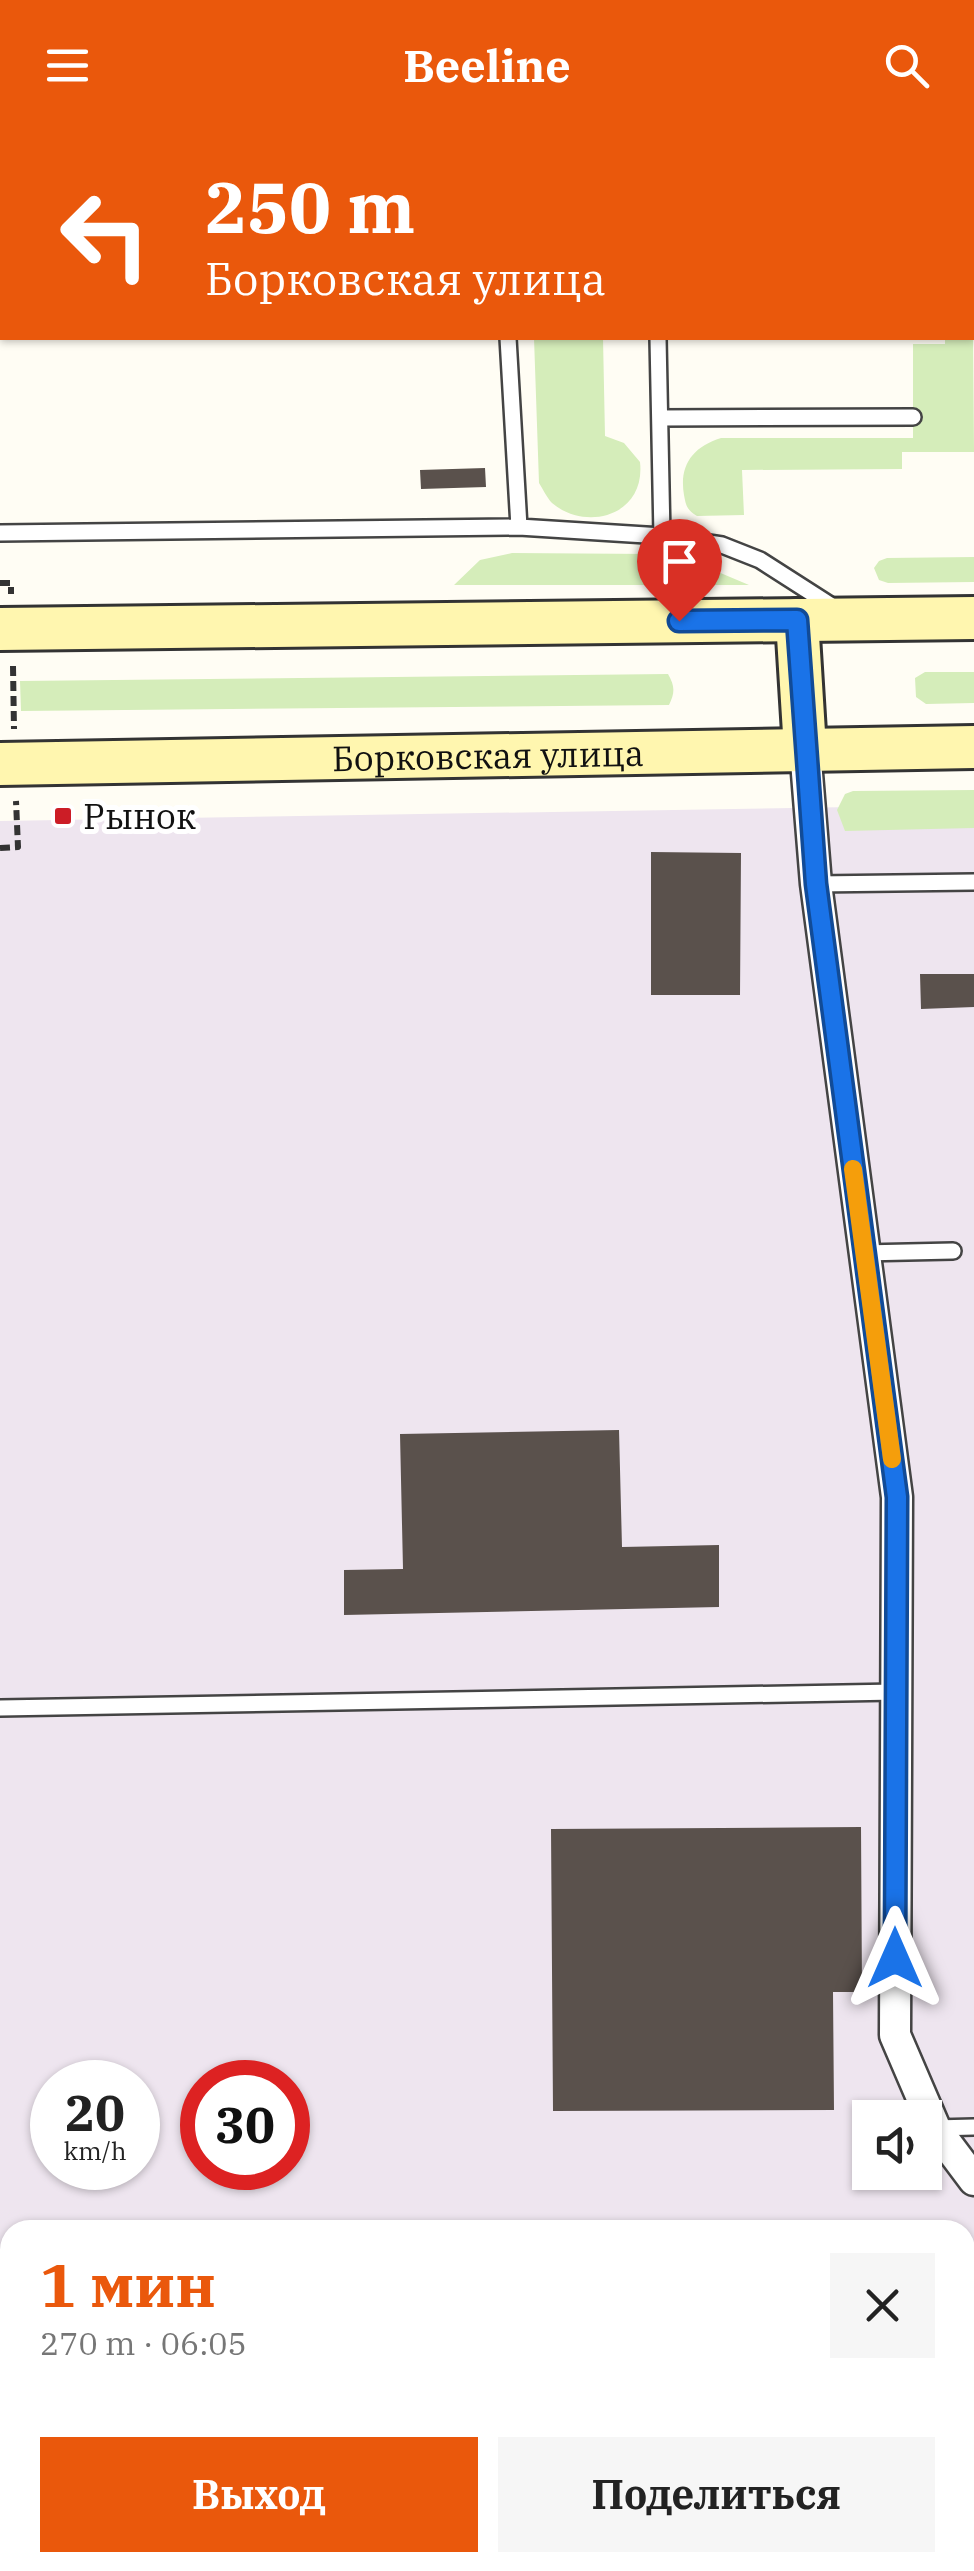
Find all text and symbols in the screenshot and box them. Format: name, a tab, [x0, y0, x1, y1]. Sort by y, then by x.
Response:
text: Beeline	[403, 36, 571, 94]
icon: menu	[40, 38, 95, 93]
icon: search	[879, 38, 934, 93]
text: 250 m	[205, 161, 415, 252]
icon: left	[40, 170, 170, 300]
text: Борковская улица	[205, 249, 606, 307]
pin	[637, 519, 722, 622]
icon: arrive	[652, 534, 707, 589]
street label: Борковская улица	[332, 730, 644, 781]
place label: Рынок	[83, 793, 196, 839]
marker: Рынок	[52, 805, 74, 827]
position arrow	[843, 1906, 947, 2010]
speed limit sign: 30	[180, 2060, 310, 2190]
text: 20	[65, 2080, 125, 2145]
map controls	[852, 2100, 942, 2190]
button: sound	[852, 2100, 942, 2190]
text: km/h	[63, 2134, 127, 2167]
text: 1 мин	[40, 2245, 216, 2324]
button: close	[830, 2253, 935, 2358]
text: 270 m · 06:05	[40, 2322, 247, 2364]
button: Выход	[40, 2437, 478, 2552]
button: Поделиться	[498, 2437, 935, 2552]

